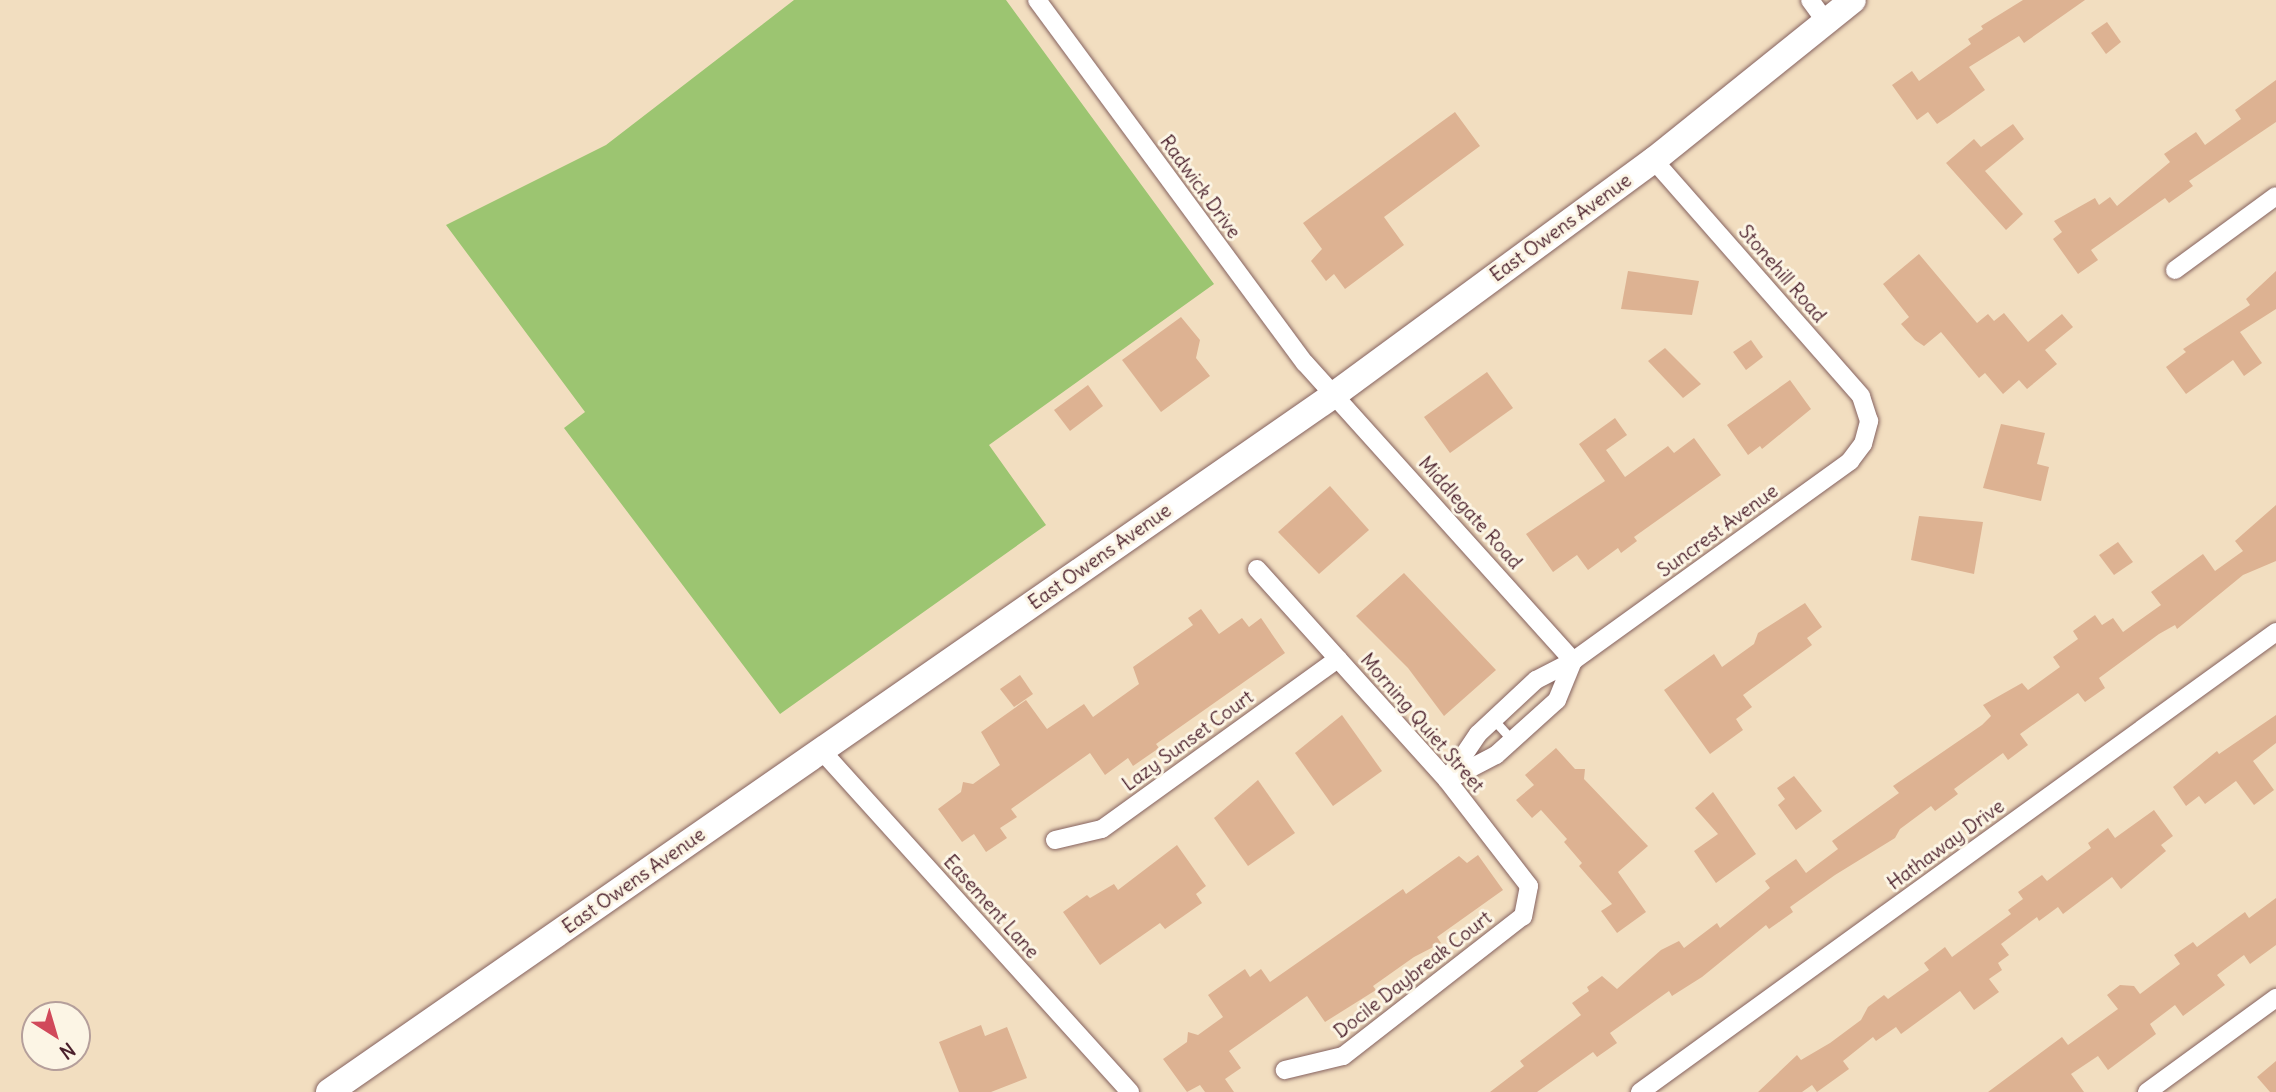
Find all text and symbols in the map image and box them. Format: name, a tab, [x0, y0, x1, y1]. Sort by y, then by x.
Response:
street label: Radwick Drive	[1155, 131, 1245, 243]
street label: East Owens Avenue	[1486, 169, 1636, 287]
street label: Stonehill Road	[1734, 221, 1830, 327]
street label: Middlegate Road	[1414, 452, 1526, 574]
street label: Suncrest Avenue	[1653, 480, 1783, 582]
street label: East Owens Avenue	[1024, 499, 1176, 615]
street label: Morning Quiet Street	[1355, 649, 1489, 797]
street label: Lazy Sunset Court	[1118, 686, 1258, 796]
street label: Hathaway Drive	[1883, 795, 2009, 895]
street label: East Owens Avenue	[558, 823, 710, 939]
street label: Easement Lane	[939, 850, 1043, 964]
street label: Docile Daybreak Court	[1330, 907, 1496, 1043]
north arrow	[21, 1001, 91, 1071]
text: N	[55, 1038, 80, 1065]

